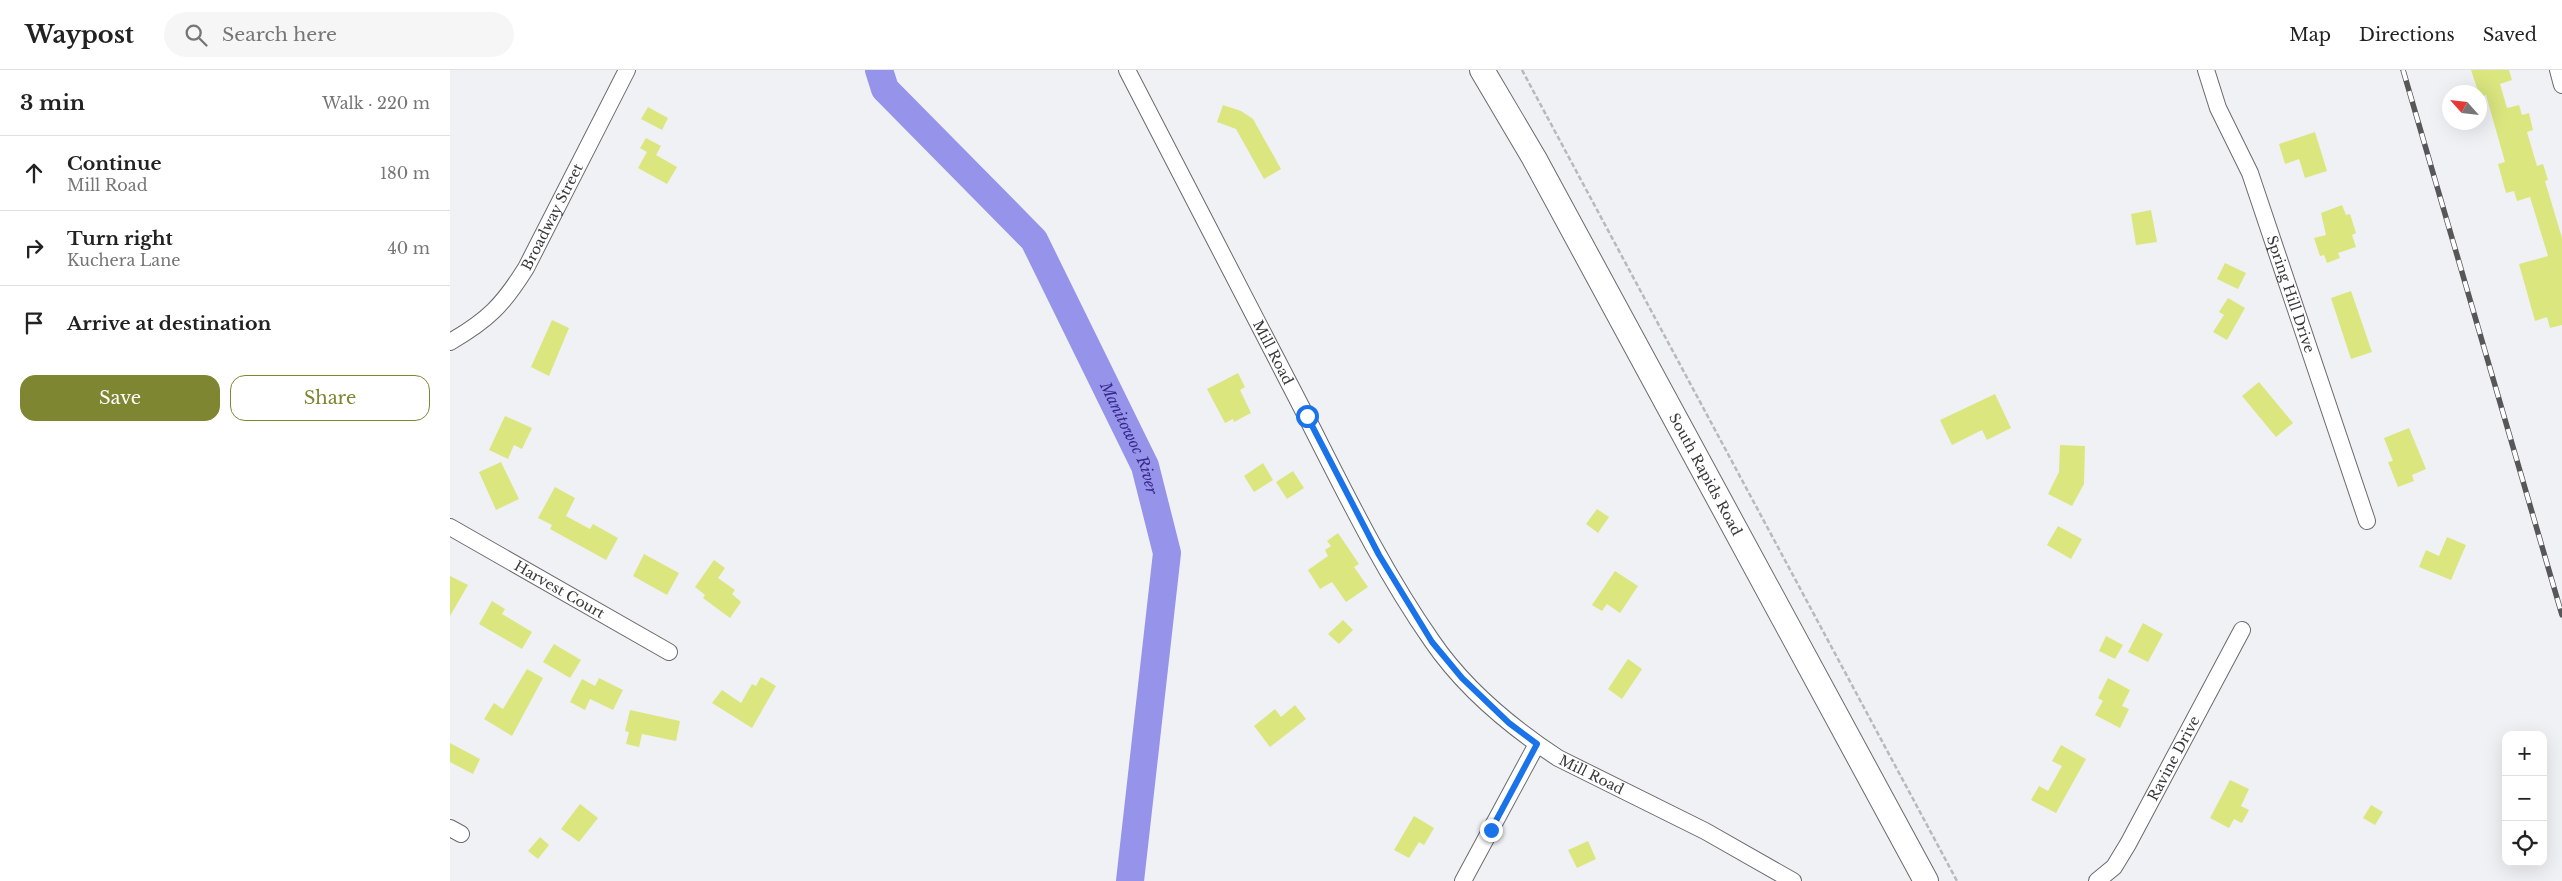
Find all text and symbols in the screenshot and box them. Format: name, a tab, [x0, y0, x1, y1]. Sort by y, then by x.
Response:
search box	[164, 12, 514, 57]
text: Waypost	[25, 20, 134, 49]
icon: search	[182, 21, 210, 49]
text: Search here	[222, 23, 337, 46]
text: Map	[2289, 24, 2331, 46]
text: Directions	[2359, 24, 2455, 46]
text: Saved	[2483, 24, 2537, 46]
north arrow	[2442, 85, 2487, 130]
text: 3 min	[20, 90, 85, 116]
text: Walk · 220 m	[322, 93, 430, 113]
text: Continue	[67, 152, 162, 175]
icon: ahead	[20, 159, 48, 187]
street label: Broadway Street	[517, 160, 587, 273]
text: 180 m	[380, 163, 430, 183]
text: Mill Road	[67, 175, 147, 195]
text: Turn right	[67, 227, 173, 250]
street label: Spring Hill Drive	[2263, 233, 2319, 355]
icon: right	[20, 234, 48, 262]
text: 40 m	[387, 238, 430, 258]
text: Kuchera Lane	[67, 250, 180, 270]
icon: arrive	[20, 309, 48, 337]
text: Arrive at destination	[67, 312, 271, 335]
street label: Mill Road	[1249, 317, 1298, 388]
button: Save	[20, 375, 220, 421]
button: Share	[230, 375, 430, 421]
water label: Manitowoc River	[1096, 378, 1162, 497]
route start	[1296, 405, 1319, 428]
street label: South Rapids Road	[1665, 410, 1746, 539]
street label: Harvest Court	[511, 557, 608, 623]
street label: Ravine Drive	[2144, 713, 2204, 804]
map controls	[2502, 731, 2547, 866]
button: +	[2502, 731, 2547, 776]
street label: Mill Road	[1556, 751, 1628, 799]
button: −	[2502, 776, 2547, 821]
route end	[1480, 819, 1503, 842]
button: locate	[2502, 821, 2547, 866]

